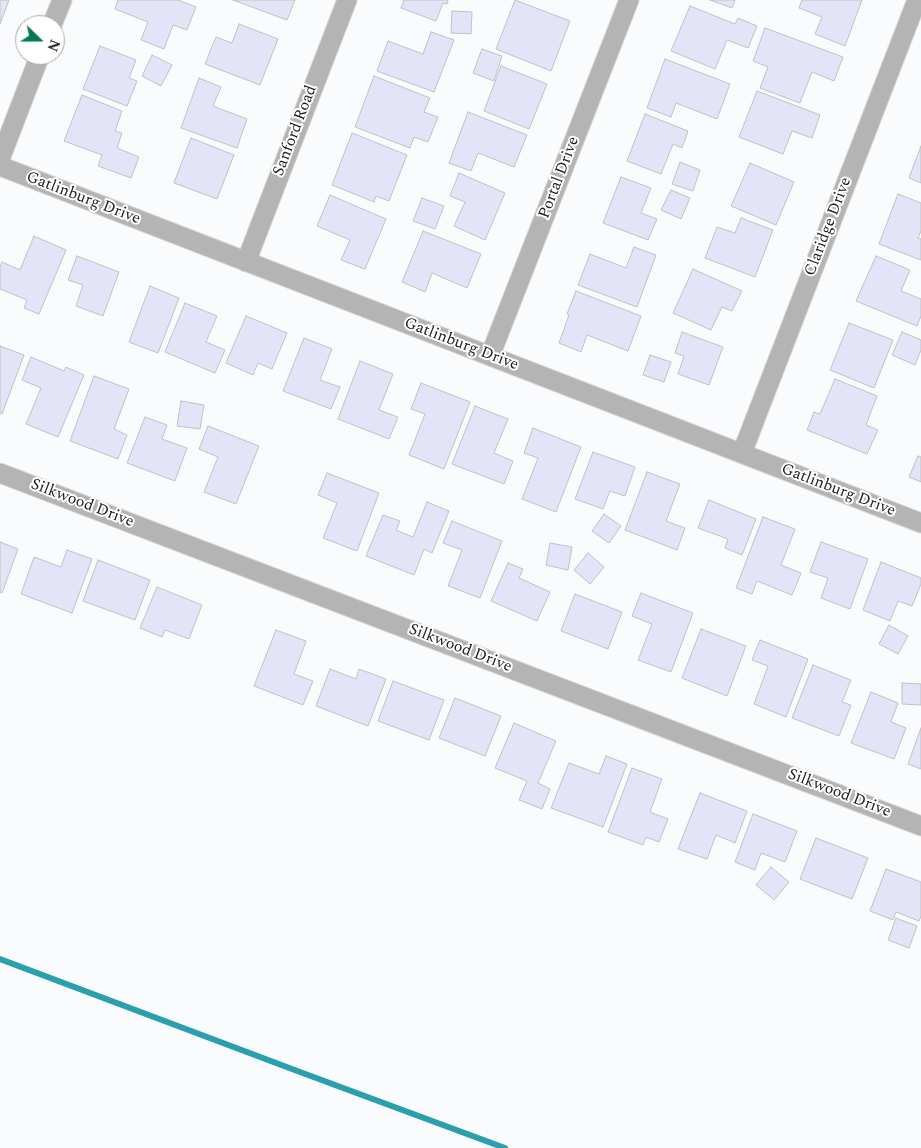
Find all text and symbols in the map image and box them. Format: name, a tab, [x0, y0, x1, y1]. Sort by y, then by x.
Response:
north arrow	[15, 15, 65, 65]
text: N	[42, 36, 65, 55]
street label: Sanford Road	[270, 83, 322, 179]
street label: Portal Drive	[536, 134, 584, 222]
street label: Gatlinburg Drive	[23, 168, 143, 230]
street label: Claridge Drive	[801, 175, 857, 279]
street label: Gatlinburg Drive	[401, 314, 521, 376]
street label: Gatlinburg Drive	[778, 460, 898, 522]
street label: Silkwood Drive	[28, 476, 136, 532]
street label: Silkwood Drive	[406, 621, 514, 677]
street label: Silkwood Drive	[785, 766, 893, 822]

